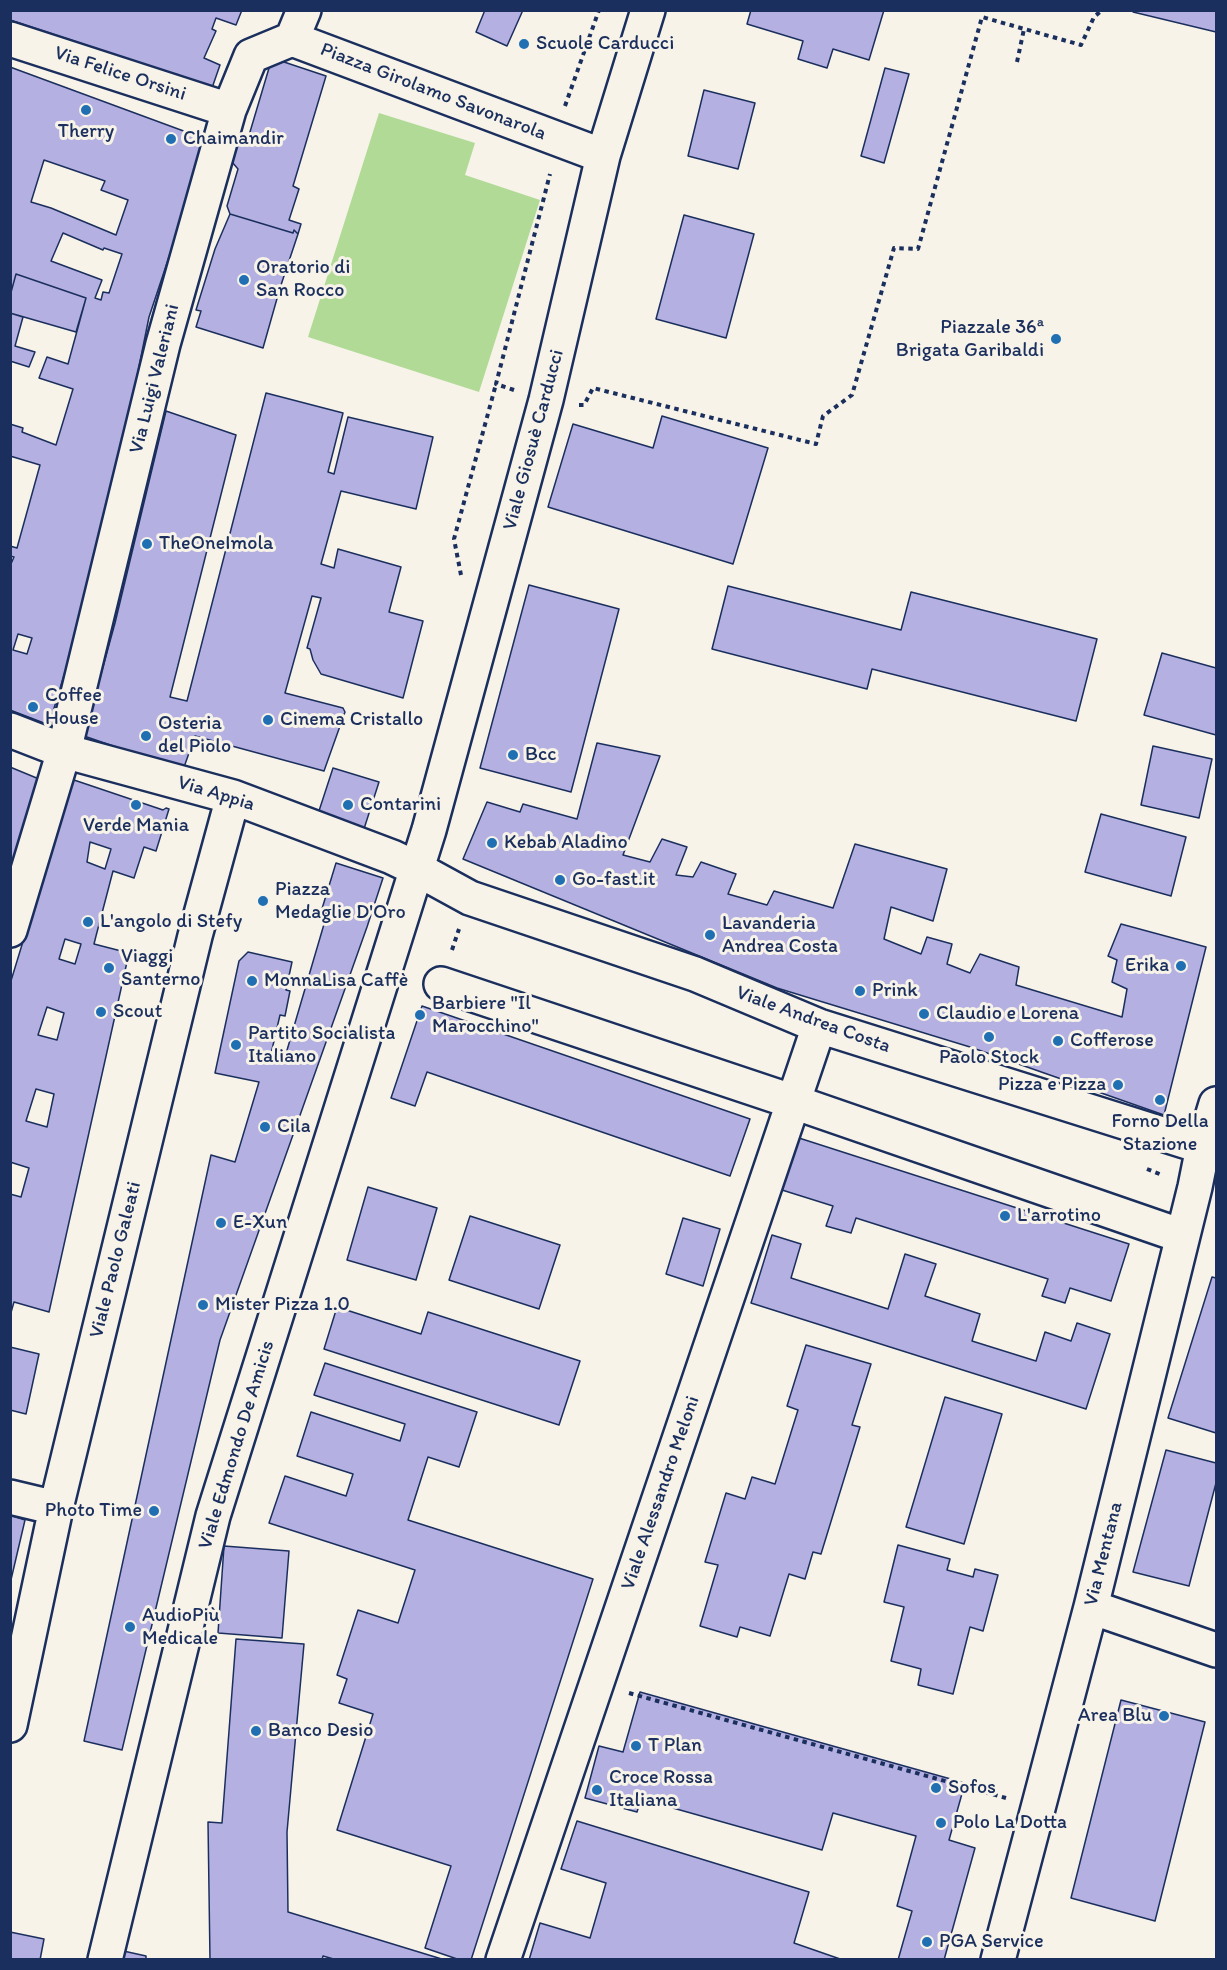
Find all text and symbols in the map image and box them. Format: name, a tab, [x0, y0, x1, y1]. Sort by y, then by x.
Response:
place label: Scuole Carducci	[536, 32, 674, 56]
marker: Scuole Carducci	[517, 37, 531, 51]
street label: Piazza Girolamo Savonarola	[317, 38, 549, 146]
street label: Via Felice Orsini	[51, 41, 189, 107]
marker: Therry	[79, 103, 93, 117]
place label: Therry	[58, 120, 114, 144]
place label: Chaimandir	[183, 127, 284, 151]
marker: Chaimandir	[164, 132, 178, 146]
place label: Oratorio di San Rocco	[256, 256, 350, 303]
marker: Oratorio di San Rocco	[237, 273, 251, 287]
street label: Via Luigi Valeriani	[125, 302, 185, 456]
place label: Piazzale 36ª Brigata Garibaldi	[896, 316, 1044, 363]
marker: Piazzale 36ª Brigata Garibaldi	[1049, 332, 1063, 346]
street label: Viale Giosuè Carducci	[498, 347, 570, 533]
place label: TheOneImola	[159, 532, 273, 556]
marker: TheOneImola	[140, 537, 154, 551]
place label: Coffee House	[45, 684, 102, 731]
marker: Coffee House	[26, 700, 40, 714]
place label: Cinema Cristallo	[280, 708, 423, 732]
place label: Osteria del Piolo	[158, 712, 231, 759]
marker: Cinema Cristallo	[261, 713, 275, 727]
marker: Osteria del Piolo	[139, 729, 153, 743]
place label: Bcc	[525, 743, 556, 767]
marker: Bcc	[506, 748, 520, 762]
street label: Via Appia	[175, 771, 257, 817]
place label: Contarini	[360, 793, 441, 817]
marker: Verde Mania	[129, 798, 143, 812]
marker: Contarini	[341, 798, 355, 812]
place label: Verde Mania	[83, 814, 189, 838]
place label: Kebab Aladino	[504, 831, 628, 855]
marker: Kebab Aladino	[485, 836, 499, 850]
place label: Go-fast.it	[572, 868, 655, 892]
marker: Go-fast.it	[553, 873, 567, 887]
place label: Piazza Medaglie D'Oro	[275, 878, 406, 925]
marker: Piazza Medaglie D'Oro	[256, 894, 270, 908]
place label: L'angolo di Stefy	[100, 910, 242, 934]
place label: Lavanderia Andrea Costa	[722, 912, 838, 959]
marker: L'angolo di Stefy	[81, 915, 95, 929]
marker: Lavanderia Andrea Costa	[703, 928, 717, 942]
place label: Viaggi Santerno	[121, 945, 200, 992]
place label: Erika	[1125, 954, 1169, 978]
marker: Erika	[1174, 959, 1188, 973]
marker: Viaggi Santerno	[102, 961, 116, 975]
place label: MonnaLisa Caffè	[264, 969, 408, 993]
marker: MonnaLisa Caffè	[245, 974, 259, 988]
place label: Prink	[872, 979, 917, 1003]
street label: Viale Andrea Costa	[733, 981, 893, 1059]
marker: Prink	[853, 984, 867, 998]
place label: Barbiere "Il Marocchino"	[432, 992, 539, 1039]
place label: Scout	[113, 1000, 162, 1024]
place label: Claudio e Lorena	[936, 1002, 1079, 1026]
marker: Scout	[94, 1005, 108, 1019]
marker: Claudio e Lorena	[917, 1007, 931, 1021]
marker: Barbiere "Il Marocchino"	[413, 1008, 427, 1022]
place label: Partito Socialista Italiano	[248, 1022, 395, 1069]
place label: Cofferose	[1070, 1029, 1154, 1053]
marker: Paolo Stock	[982, 1030, 996, 1044]
marker: Cofferose	[1051, 1034, 1065, 1048]
marker: Partito Socialista Italiano	[229, 1038, 243, 1052]
place label: Paolo Stock	[939, 1046, 1039, 1070]
place label: Pizza e Pizza	[998, 1073, 1106, 1097]
marker: Pizza e Pizza	[1111, 1078, 1125, 1092]
marker: Forno Della Stazione	[1153, 1093, 1167, 1107]
place label: Forno Della Stazione	[1111, 1110, 1209, 1157]
place label: Cila	[277, 1115, 310, 1139]
marker: Cila	[258, 1120, 272, 1134]
street label: Viale Paolo Galeati	[85, 1179, 147, 1341]
place label: L'arrotino	[1017, 1204, 1101, 1228]
marker: L'arrotino	[998, 1209, 1012, 1223]
place label: E-Xun	[233, 1211, 287, 1235]
marker: E-Xun	[214, 1216, 228, 1230]
place label: Mister Pizza 1.0	[215, 1293, 350, 1317]
marker: Mister Pizza 1.0	[196, 1298, 210, 1312]
street label: Viale Edmondo De Amicis	[194, 1338, 280, 1552]
street label: Viale Alessandro Meloni	[616, 1393, 706, 1593]
place label: Photo Time	[45, 1499, 142, 1523]
street label: Via Mentana	[1079, 1499, 1129, 1609]
marker: Photo Time	[147, 1504, 161, 1518]
place label: AudioPiù Medicale	[142, 1604, 220, 1651]
marker: AudioPiù Medicale	[123, 1620, 137, 1634]
place label: Area Blu	[1078, 1704, 1152, 1728]
marker: Area Blu	[1157, 1709, 1171, 1723]
place label: Banco Desio	[268, 1719, 373, 1743]
marker: Banco Desio	[249, 1724, 263, 1738]
place label: T Plan	[648, 1734, 702, 1758]
marker: T Plan	[629, 1739, 643, 1753]
place label: Croce Rossa Italiana	[609, 1766, 713, 1813]
place label: Sofos	[948, 1776, 996, 1800]
marker: Sofos	[929, 1781, 943, 1795]
marker: Croce Rossa Italiana	[590, 1783, 604, 1797]
place label: Polo La Dotta	[953, 1811, 1067, 1835]
marker: Polo La Dotta	[934, 1816, 948, 1830]
place label: PGA Service	[939, 1930, 1044, 1954]
marker: PGA Service	[920, 1935, 934, 1949]

